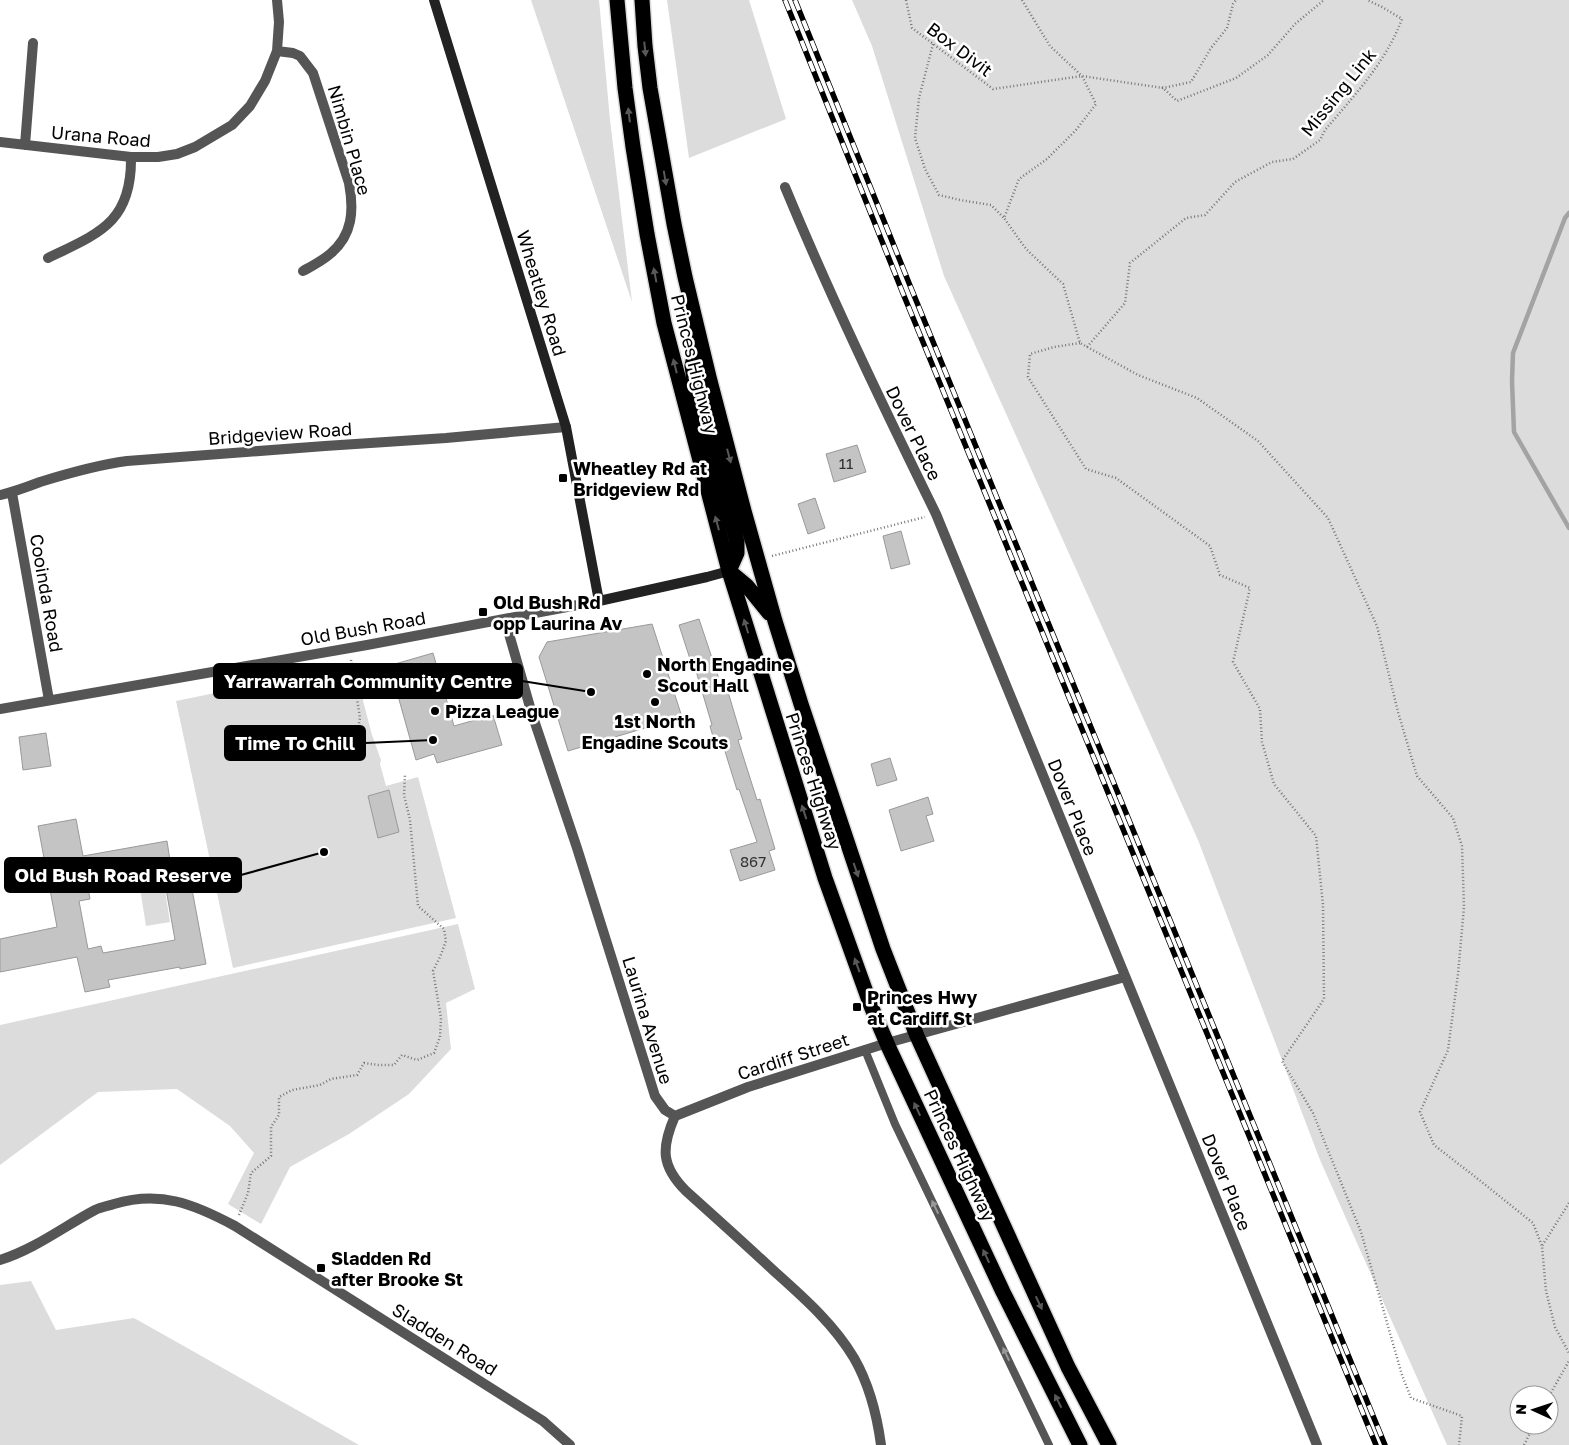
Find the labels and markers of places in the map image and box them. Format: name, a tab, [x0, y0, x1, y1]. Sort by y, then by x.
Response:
place label: Wheatley Rd at Bridgeview Rd	[573, 457, 707, 500]
marker: Wheatley Rd at Bridgeview Rd	[557, 472, 569, 484]
place label: Old Bush Rd opp Laurina Av	[493, 591, 623, 634]
marker: Old Bush Rd opp Laurina Av	[477, 606, 489, 618]
place label: North Engadine Scout Hall	[657, 653, 793, 696]
callout: Yarrawarrah Community Centre	[214, 664, 522, 698]
marker: North Engadine Scout Hall	[641, 668, 653, 680]
marker: 1st North Engadine Scouts	[649, 696, 661, 708]
place label: Pizza League	[445, 700, 560, 722]
marker: Pizza League	[429, 705, 441, 717]
place label: 1st North Engadine Scouts	[582, 710, 728, 753]
callout: Time To Chill	[225, 726, 365, 760]
callout: Old Bush Road Reserve	[5, 858, 241, 892]
place label: Princes Hwy at Cardiff St	[867, 986, 977, 1029]
marker: Princes Hwy at Cardiff St	[851, 1001, 863, 1013]
place label: Sladden Rd after Brooke St	[331, 1247, 463, 1290]
marker: Sladden Rd after Brooke St	[315, 1262, 327, 1274]

